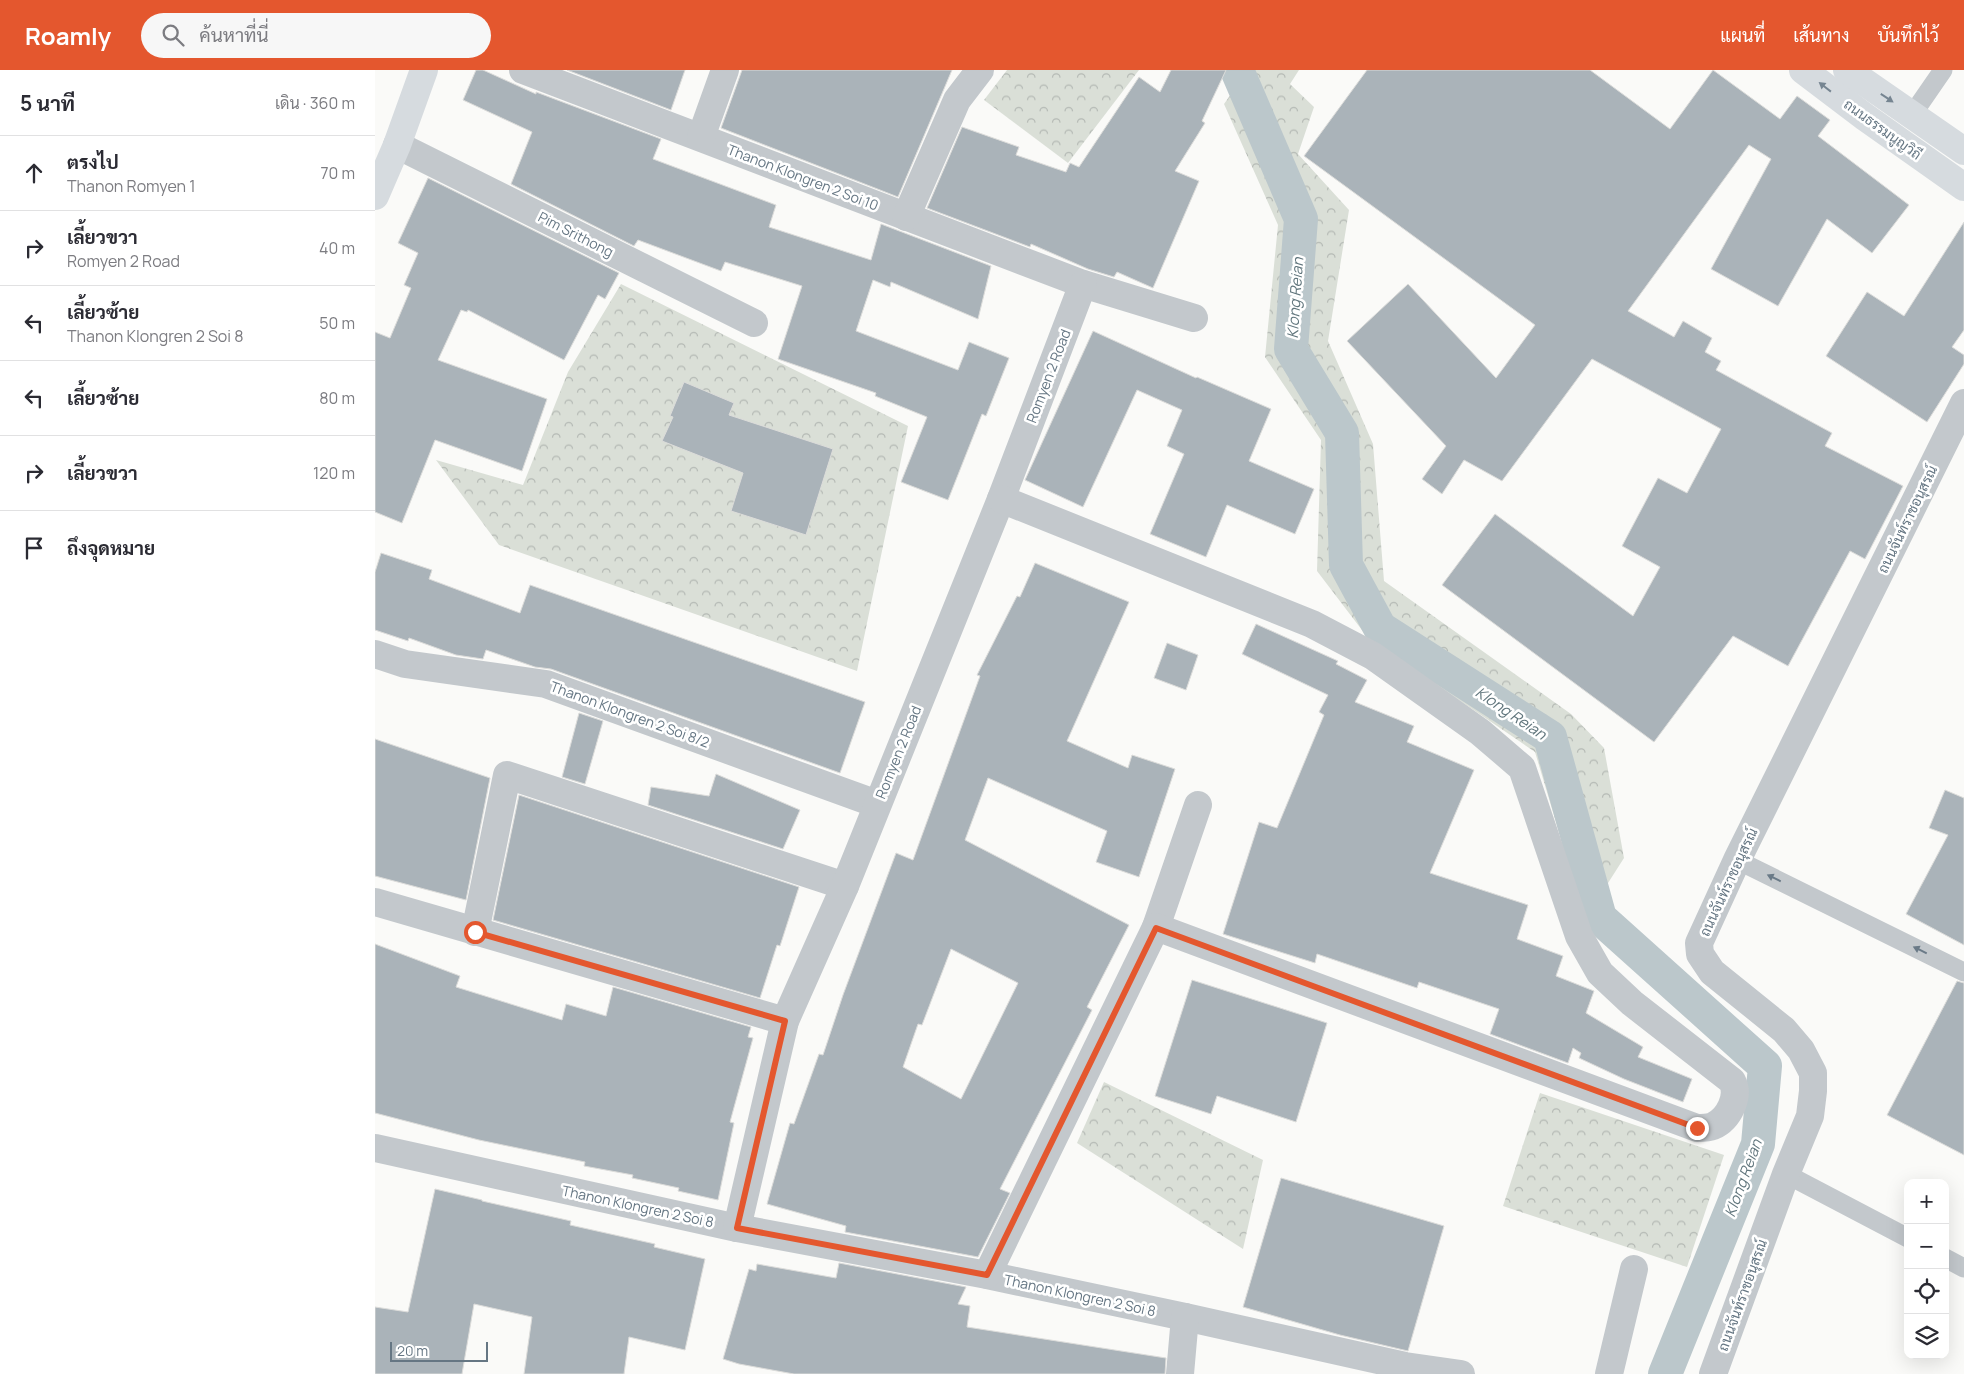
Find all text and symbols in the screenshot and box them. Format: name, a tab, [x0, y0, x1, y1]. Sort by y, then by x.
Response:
search box	[141, 13, 491, 58]
text: Roamly	[25, 19, 111, 52]
icon: search	[159, 21, 187, 49]
text: ค้นหาที่นี่	[199, 22, 269, 48]
text: แผนที่	[1720, 23, 1765, 47]
text: เส้นทาง	[1793, 23, 1849, 47]
text: บันทึกไว้	[1877, 23, 1939, 47]
one-way arrow	[1818, 82, 1832, 92]
text: 5 นาที	[20, 89, 75, 117]
text: เดิน · 360 m	[275, 92, 355, 114]
one-way arrow	[1880, 93, 1894, 103]
street label: ถนนธรรมนูญวิถี	[1840, 94, 1926, 164]
street label: Thanon Klongren 2 Soi 10	[725, 139, 881, 215]
text: ตรงไป	[67, 149, 119, 175]
icon: ahead	[20, 159, 48, 187]
text: 70 m	[320, 162, 355, 184]
text: Thanon Romyen 1	[67, 175, 196, 197]
street label: Pim Srithong	[535, 207, 617, 261]
text: เลี้ยวขวา	[67, 224, 138, 250]
icon: right	[20, 234, 48, 262]
text: 40 m	[319, 237, 355, 259]
text: Romyen 2 Road	[67, 250, 180, 272]
water label: Klong Reian	[1282, 256, 1308, 339]
text: เลี้ยวซ้าย	[67, 299, 139, 325]
icon: left	[20, 309, 48, 337]
text: 50 m	[319, 312, 355, 334]
text: Thanon Klongren 2 Soi 8	[67, 325, 244, 347]
street label: Romyen 2 Road	[1021, 326, 1075, 426]
icon: left	[20, 384, 48, 412]
text: เลี้ยวซ้าย	[67, 385, 139, 411]
text: 80 m	[319, 387, 355, 409]
icon: right	[20, 459, 48, 487]
text: เลี้ยวขวา	[67, 460, 138, 486]
text: 120 m	[313, 462, 355, 484]
street label: ถนนจันท์ราชอนุสรณ์	[1873, 462, 1942, 576]
icon: arrive	[20, 534, 48, 562]
text: ถึงจุดหมาย	[67, 535, 155, 561]
street label: Thanon Klongren 2 Soi 8/2	[548, 676, 712, 752]
water label: Klong Reian	[1472, 682, 1551, 745]
street label: Romyen 2 Road	[871, 703, 925, 801]
street label: ถนนจันท์ราชอนุสรณ์	[1695, 825, 1762, 940]
one-way arrow	[1767, 874, 1782, 883]
route start	[464, 921, 487, 944]
one-way arrow	[1913, 946, 1927, 954]
route end	[1686, 1117, 1709, 1140]
water label: Klong Reian	[1719, 1135, 1767, 1220]
map controls	[1904, 1179, 1949, 1359]
button: +	[1904, 1179, 1949, 1224]
street label: Thanon Klongren 2 Soi 8	[560, 1181, 716, 1231]
button: −	[1904, 1224, 1949, 1269]
street label: ถนนจันท์ราชอนุสรณ์	[1713, 1236, 1772, 1354]
button: locate	[1904, 1269, 1949, 1314]
street label: Thanon Klongren 2 Soi 8	[1002, 1270, 1158, 1320]
button: layers	[1904, 1314, 1949, 1359]
scale bar	[390, 1339, 487, 1362]
text: 20 m	[397, 1341, 428, 1360]

